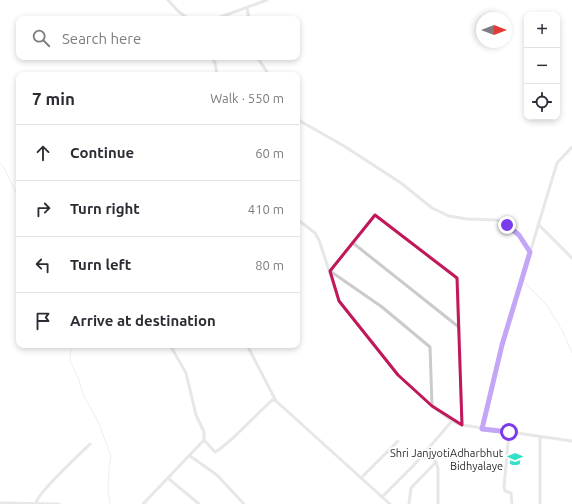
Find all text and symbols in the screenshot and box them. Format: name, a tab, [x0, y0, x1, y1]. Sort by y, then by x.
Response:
north arrow	[476, 12, 512, 48]
map controls	[524, 12, 560, 120]
button: +	[524, 12, 560, 48]
search box	[16, 16, 300, 60]
icon: search	[30, 27, 52, 49]
text: Search here	[62, 30, 141, 47]
button: −	[524, 48, 560, 84]
button: locate	[524, 84, 560, 120]
text: 7 min	[32, 89, 75, 108]
text: Walk · 550 m	[210, 91, 284, 105]
icon: ahead	[32, 142, 54, 164]
text: Continue	[70, 144, 134, 161]
text: 60 m	[255, 146, 284, 160]
icon: right	[32, 198, 54, 220]
text: Turn right	[70, 200, 140, 217]
text: 410 m	[248, 202, 284, 216]
route end	[498, 216, 516, 234]
icon: left	[32, 254, 54, 276]
text: Turn left	[70, 256, 131, 273]
text: 80 m	[255, 258, 284, 272]
icon: arrive	[32, 310, 54, 332]
text: Arrive at destination	[70, 312, 216, 329]
route start	[500, 423, 518, 441]
place label: Shri JanjyotiAdharbhut Bidhyalaye	[390, 447, 504, 472]
school or university icon: Shri JanjyotiAdharbhut Bidhyalaye	[506, 450, 524, 468]

